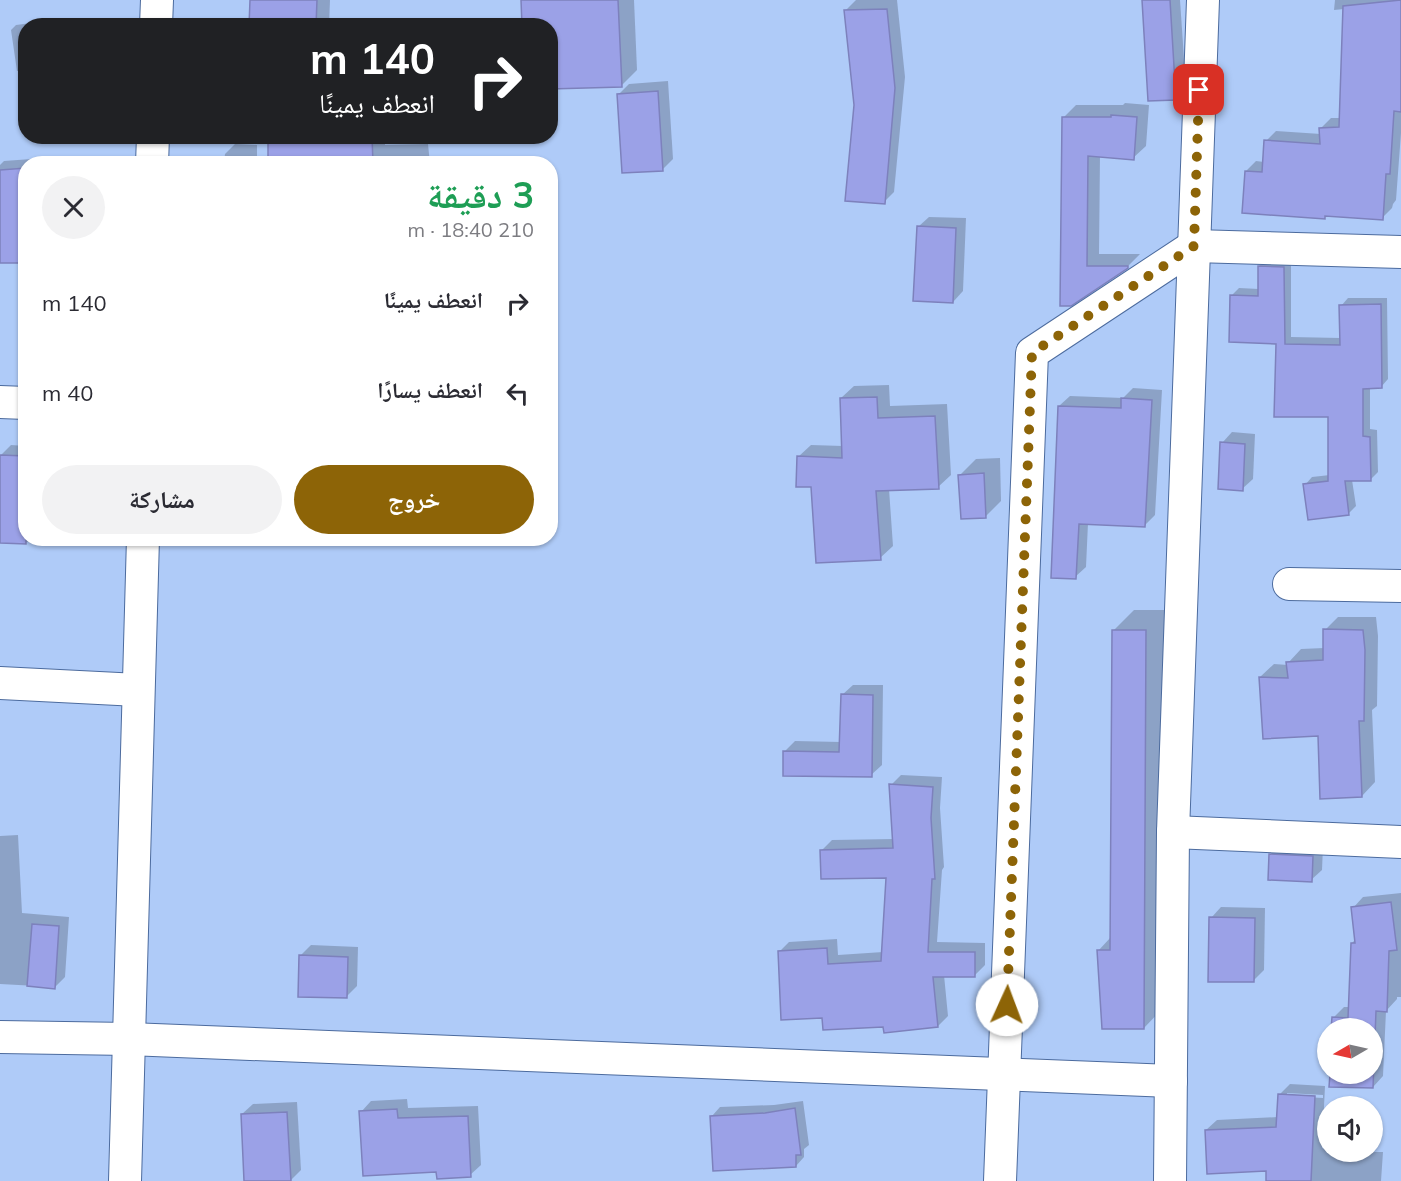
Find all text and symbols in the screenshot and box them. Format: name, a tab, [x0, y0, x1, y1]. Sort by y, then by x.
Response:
text: 140 m	[310, 32, 435, 85]
icon: right	[456, 42, 534, 120]
pin	[1173, 64, 1224, 115]
icon: arrive	[1182, 73, 1215, 106]
text: انعطف يمينًا	[319, 86, 435, 120]
text: 3 دقيقة	[427, 172, 534, 217]
button: close	[42, 176, 105, 239]
text: 210 m · 18:40	[408, 217, 534, 242]
text: انعطف يمينًا	[384, 286, 483, 314]
icon: right	[501, 287, 534, 320]
text: 140 m	[42, 289, 107, 317]
text: انعطف يسارًا	[377, 376, 483, 404]
icon: left	[501, 377, 534, 410]
text: 40 m	[42, 379, 93, 407]
button: مشاركة	[42, 465, 282, 534]
button: خروج	[294, 465, 534, 534]
position arrow	[975, 973, 1039, 1037]
north arrow	[1317, 1018, 1383, 1084]
map controls	[1317, 1018, 1383, 1162]
button: sound	[1317, 1096, 1383, 1162]

